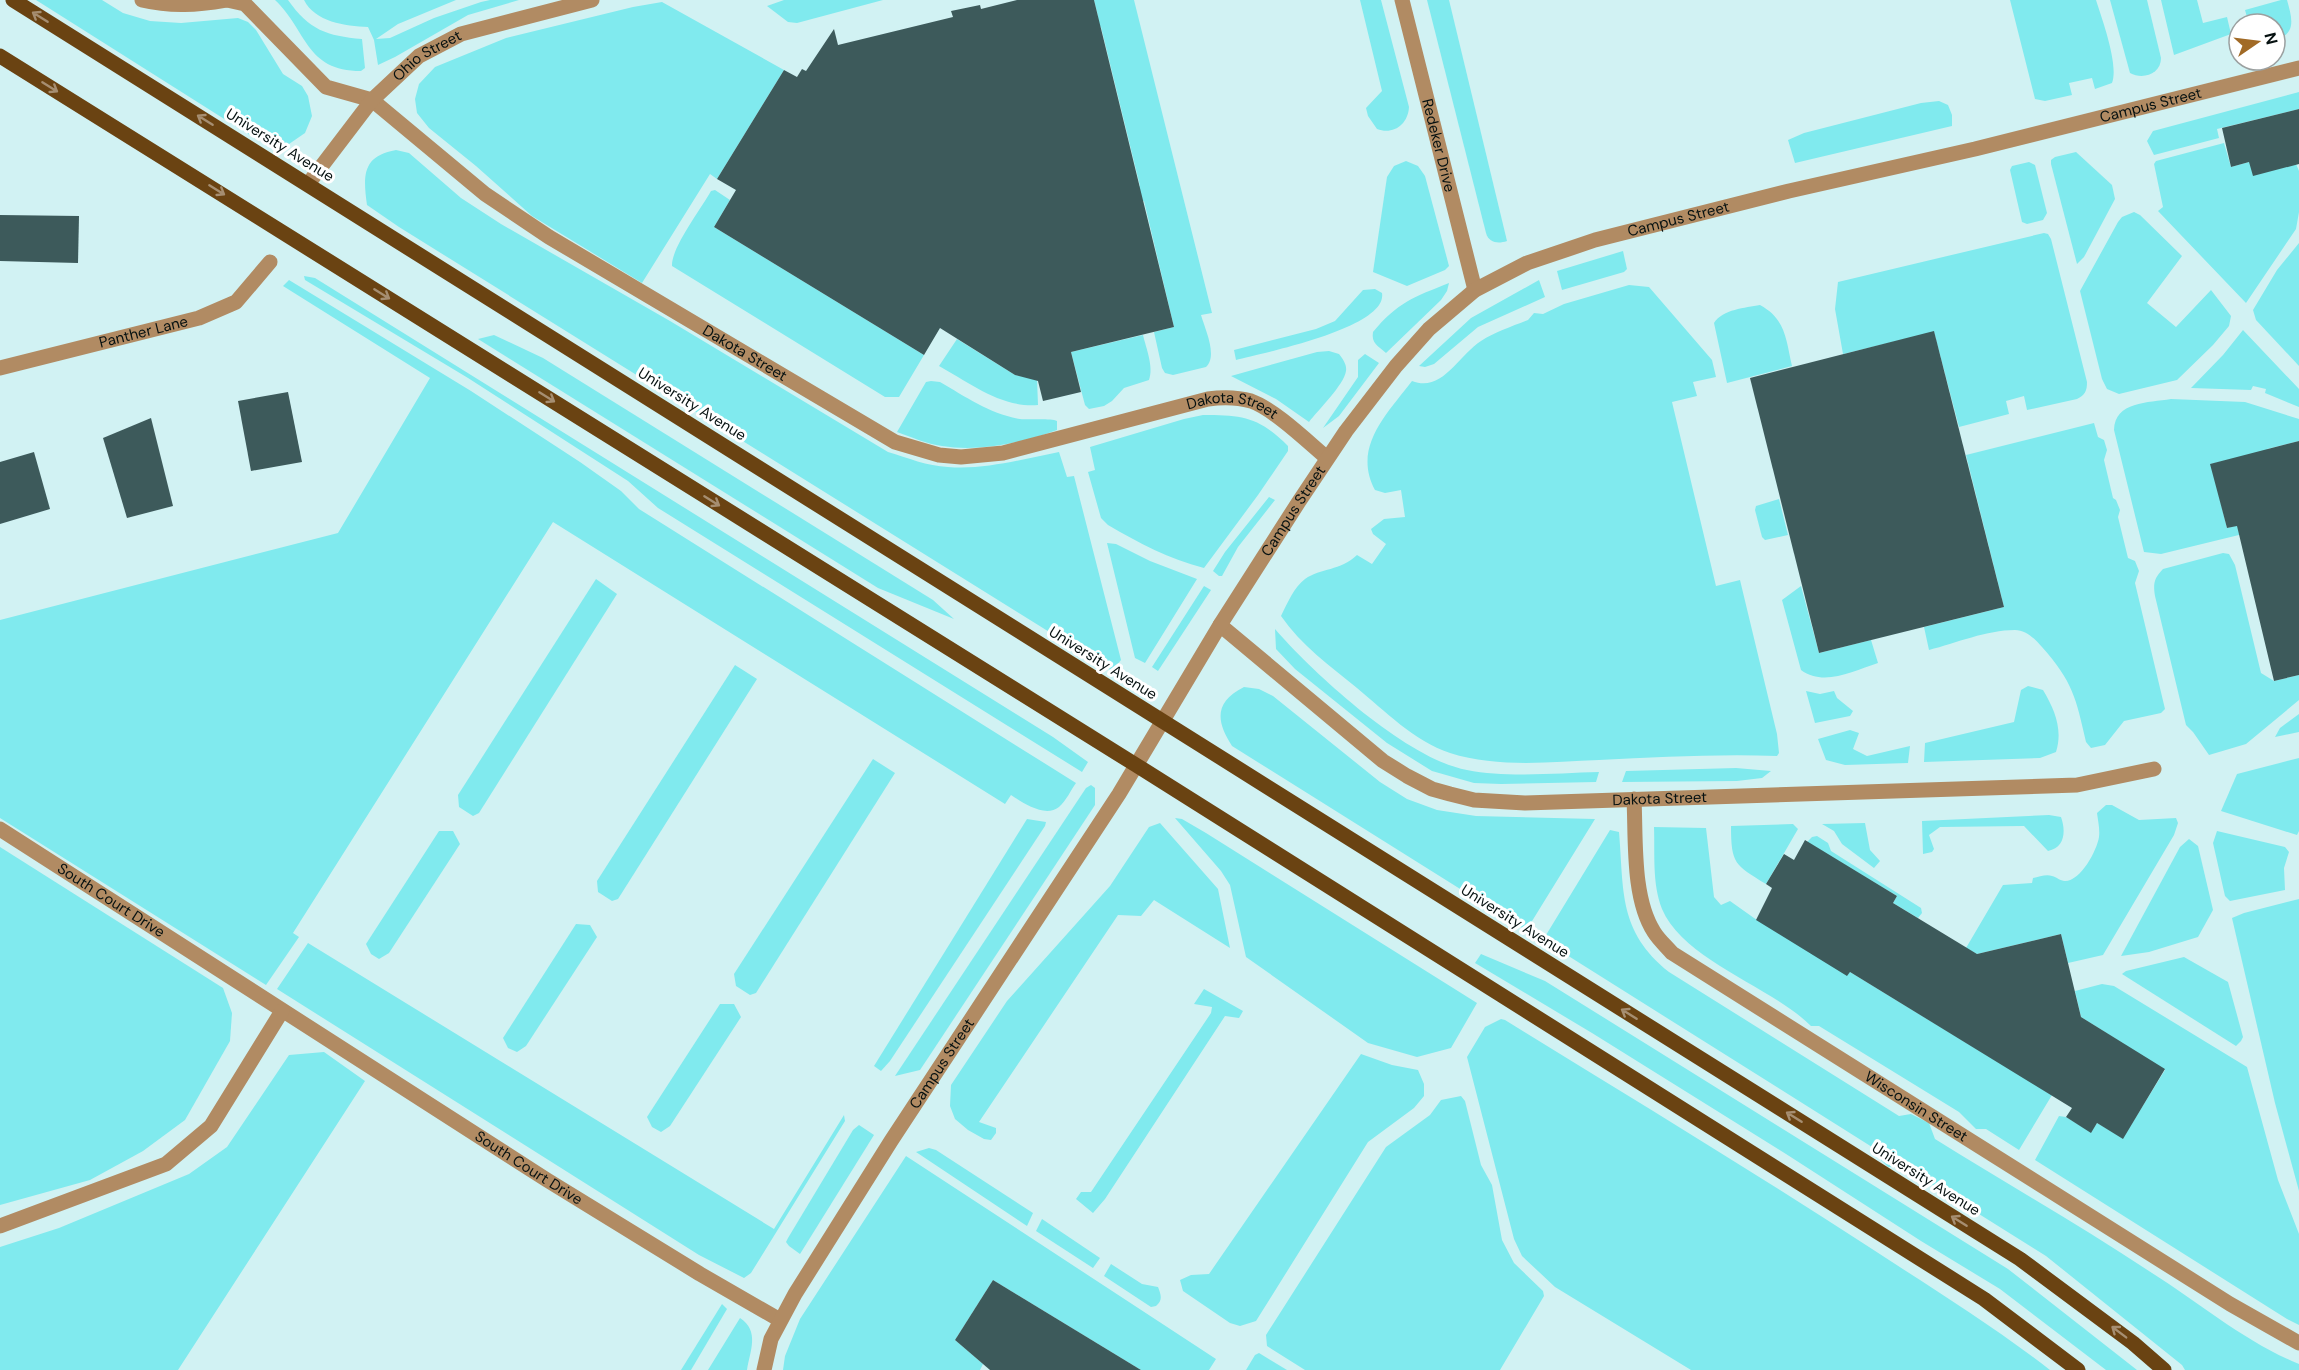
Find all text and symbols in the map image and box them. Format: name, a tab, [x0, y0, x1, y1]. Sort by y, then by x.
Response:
one-way arrow	[32, 10, 49, 22]
north arrow	[2227, 12, 2287, 72]
street label: Ohio Street	[388, 25, 465, 86]
text: N	[2259, 30, 2283, 47]
one-way arrow	[41, 81, 58, 93]
street label: Campus Street	[2098, 83, 2204, 127]
street label: Redeker Drive	[1417, 97, 1460, 194]
street label: University Avenue	[222, 104, 338, 186]
one-way arrow	[197, 113, 214, 125]
one-way arrow	[208, 185, 225, 197]
street label: Campus Street	[1625, 196, 1731, 241]
one-way arrow	[373, 288, 390, 300]
street label: Panther Lane	[97, 311, 190, 353]
street label: Dakota Street	[699, 320, 791, 386]
street label: University Avenue	[634, 363, 750, 445]
street label: Dakota Street	[1184, 388, 1282, 424]
one-way arrow	[538, 392, 555, 404]
street label: Campus Street	[1256, 462, 1330, 560]
one-way arrow	[704, 494, 721, 507]
street label: University Avenue	[1045, 622, 1161, 704]
street label: Dakota Street	[1612, 787, 1707, 810]
street label: South Court Drive	[53, 858, 169, 942]
street label: University Avenue	[1457, 880, 1573, 962]
one-way arrow	[1621, 1007, 1638, 1019]
street label: Campus Street	[905, 1014, 979, 1113]
street label: Wisconsin Street	[1861, 1067, 1971, 1146]
one-way arrow	[1786, 1111, 1803, 1123]
street label: South Court Drive	[471, 1126, 586, 1210]
street label: University Avenue	[1868, 1138, 1984, 1220]
one-way arrow	[1951, 1215, 1968, 1227]
one-way arrow	[2112, 1326, 2128, 1338]

